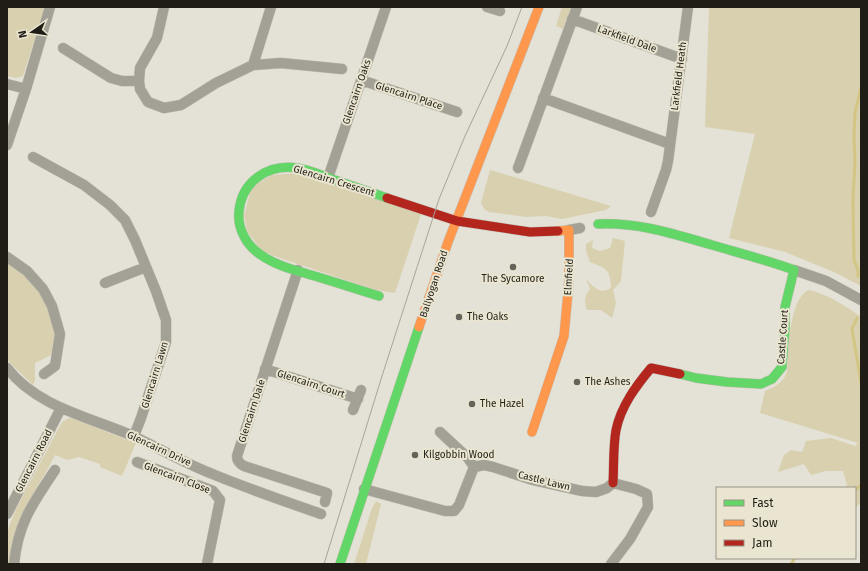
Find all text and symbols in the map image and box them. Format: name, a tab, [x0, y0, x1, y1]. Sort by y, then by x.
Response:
north arrow	[12, 12, 52, 52]
street label: Larkfield Dale	[596, 23, 658, 55]
text: N	[16, 29, 30, 39]
street label: Larkfield Heath	[669, 41, 689, 111]
street label: Glencairn Oaks	[340, 58, 374, 126]
street label: Glencairn Place	[374, 79, 444, 113]
street label: Glencairn Crescent	[292, 163, 376, 199]
street label: Ballyogan Road	[417, 249, 451, 319]
street label: Elmfield	[562, 258, 576, 296]
marker: The Sycamore	[508, 262, 518, 272]
place label: The Sycamore	[482, 273, 544, 285]
street label: Castle Court	[775, 309, 791, 365]
place label: The Oaks	[467, 311, 508, 323]
marker: The Oaks	[454, 312, 464, 322]
street label: Glencairn Lawn	[139, 340, 171, 410]
street label: Glencairn Court	[276, 367, 347, 401]
place label: The Ashes	[585, 376, 631, 388]
marker: The Ashes	[572, 377, 582, 387]
street label: Glencairn Dale	[236, 378, 268, 444]
place label: The Hazel	[480, 398, 524, 410]
marker: The Hazel	[467, 399, 477, 409]
street label: Glencairn Road	[13, 428, 55, 494]
street label: Glencairn Drive	[125, 429, 193, 469]
place label: Kilgobbin Wood	[423, 449, 495, 461]
marker: Kilgobbin Wood	[410, 450, 420, 460]
street label: Glencairn Close	[142, 460, 212, 496]
street label: Castle Lawn	[517, 469, 571, 493]
legend	[716, 487, 856, 559]
text: Fast	[752, 496, 774, 510]
text: Slow	[752, 516, 778, 530]
text: Jam	[752, 536, 772, 550]

